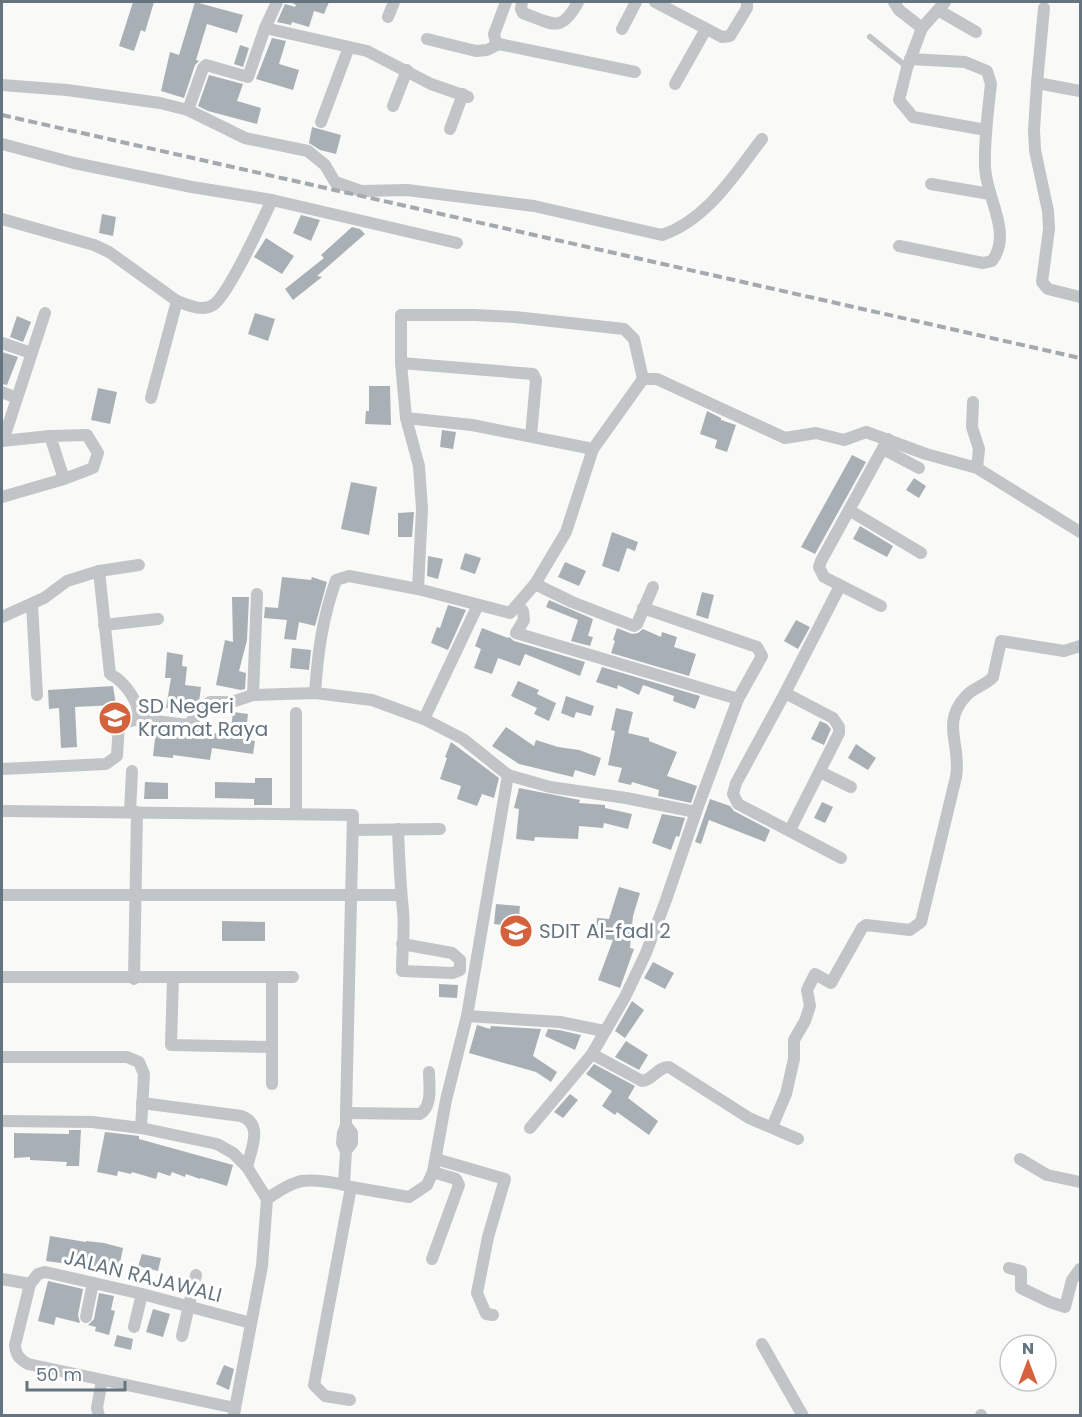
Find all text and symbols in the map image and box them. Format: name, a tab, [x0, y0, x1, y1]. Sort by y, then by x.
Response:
place label: SD Negeri Kramat Raya	[138, 692, 268, 743]
school or university icon: SD Negeri Kramat Raya	[97, 700, 133, 736]
school or university icon: SDIT Al-fadl 2	[498, 913, 534, 949]
place label: SDIT Al-fadl 2	[539, 917, 671, 945]
street label: JALAN RAJAWALI	[61, 1243, 225, 1309]
north arrow	[998, 1333, 1058, 1393]
text: N	[1022, 1337, 1034, 1360]
scale bar	[27, 1354, 124, 1392]
text: 50 m	[36, 1362, 82, 1387]

